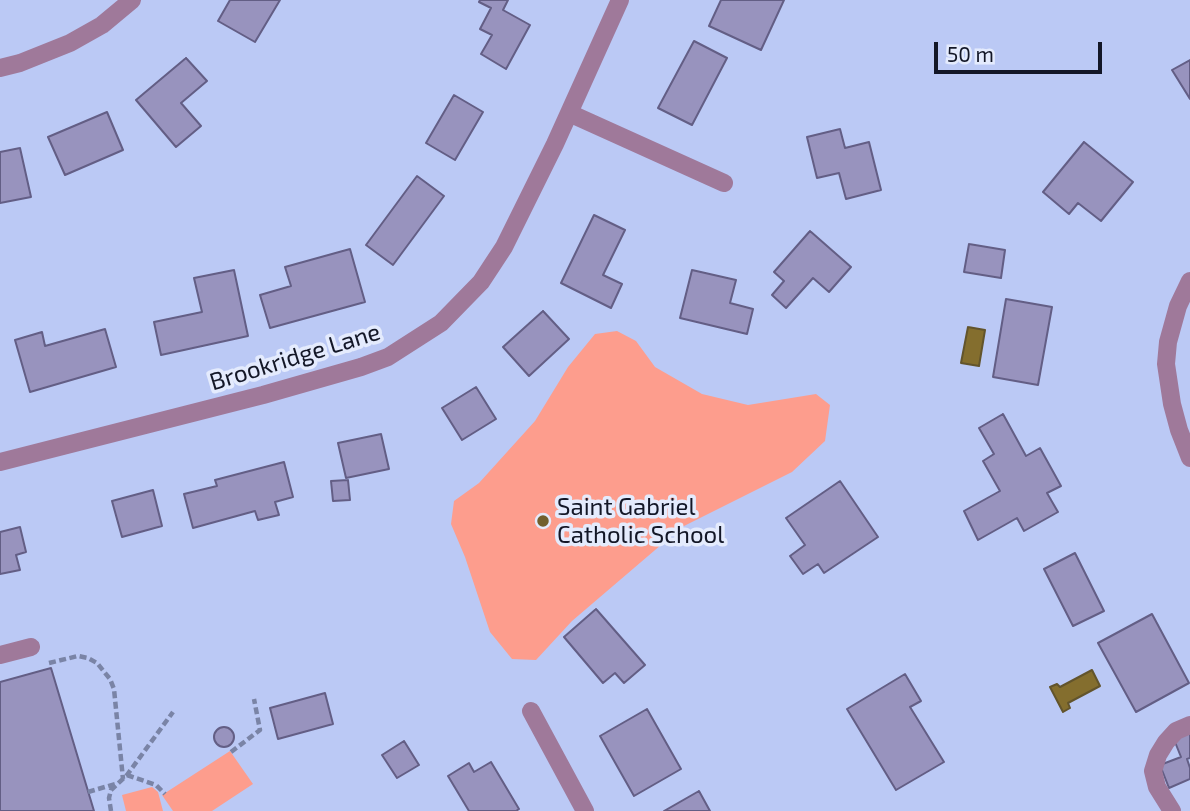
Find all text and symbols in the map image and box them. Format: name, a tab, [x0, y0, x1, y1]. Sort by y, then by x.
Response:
scale bar	[938, 28, 1106, 72]
text: 50 m	[947, 41, 994, 66]
street label: Brookridge Lane	[206, 317, 384, 397]
place label: Saint Gabriel Catholic School	[557, 493, 724, 549]
marker: Saint Gabriel Catholic School	[535, 513, 551, 529]

